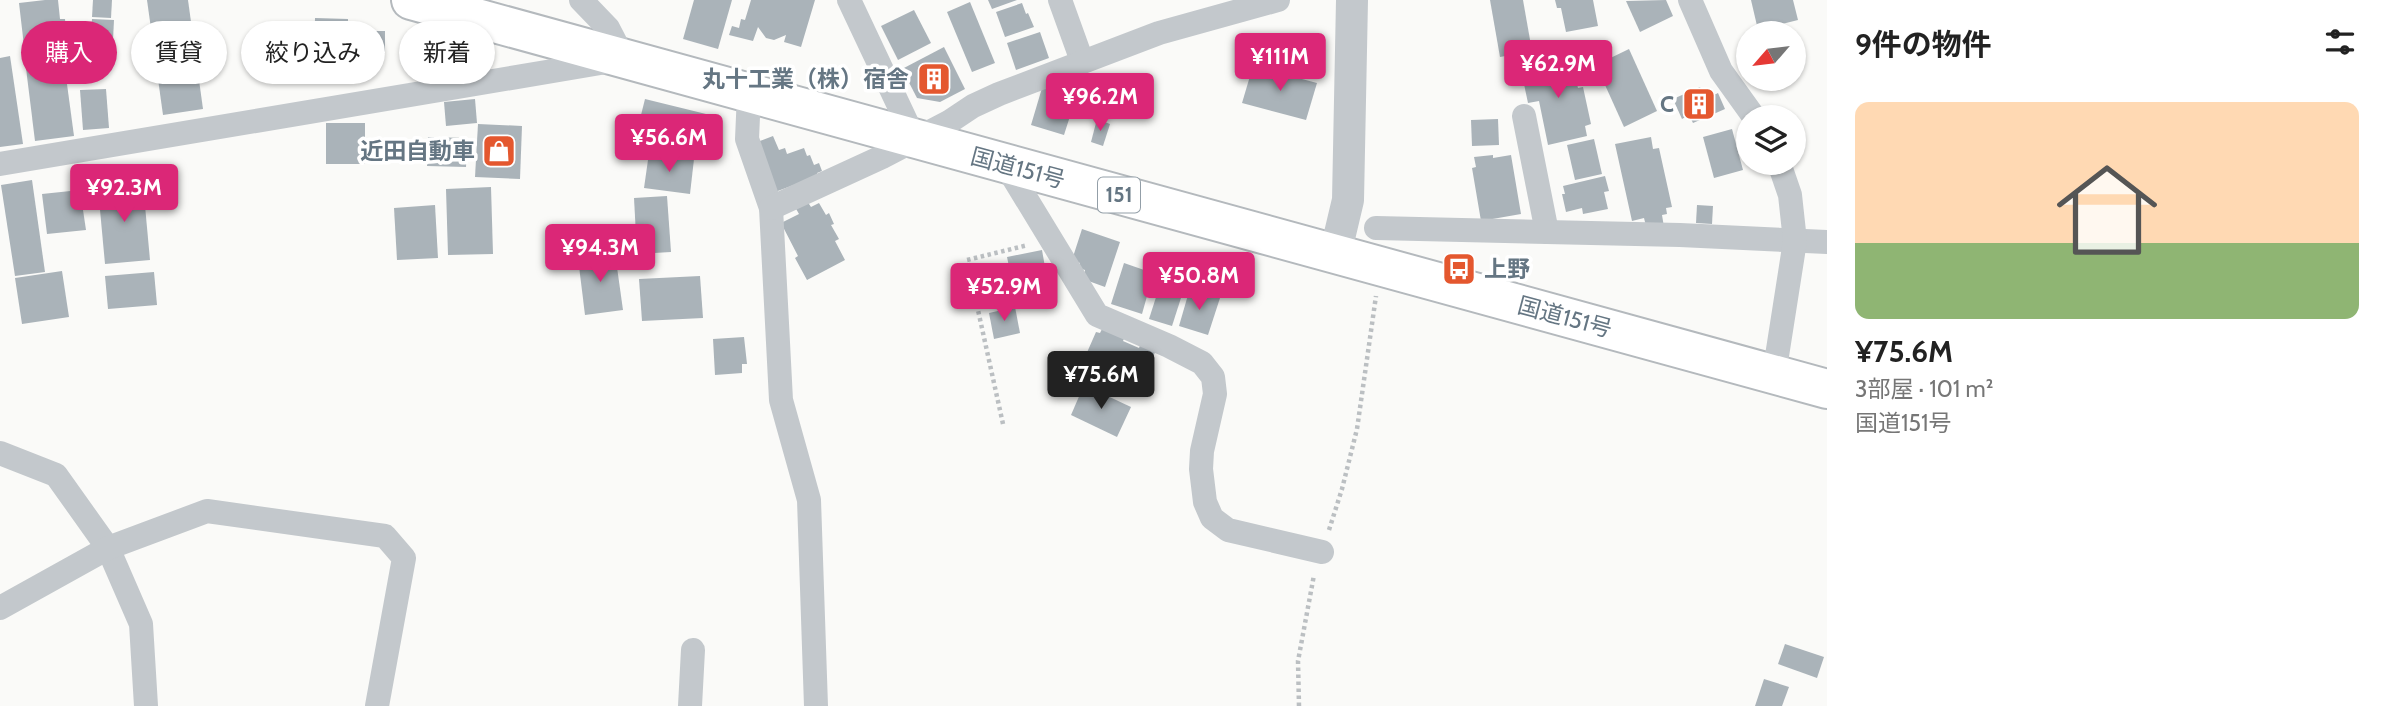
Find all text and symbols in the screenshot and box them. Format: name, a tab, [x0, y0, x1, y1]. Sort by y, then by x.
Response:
chip: 購入	[21, 21, 117, 84]
chip: 賃貸	[131, 21, 227, 84]
chip: 絞り込み	[241, 21, 385, 84]
chip: 新着	[399, 21, 495, 84]
north arrow	[1736, 21, 1806, 91]
map controls	[1736, 21, 1806, 175]
icon: filters	[2321, 23, 2359, 61]
text: 9件の物件	[1855, 26, 1992, 63]
pin: ¥111M	[1231, 34, 1329, 93]
pin: ¥62.9M	[1501, 41, 1615, 100]
text: ¥111M	[1251, 42, 1309, 70]
text: ¥62.9M	[1520, 49, 1596, 77]
building icon: 丸十工業（株）宿舎	[915, 60, 953, 98]
place label: 丸十工業（株）宿舎	[702, 65, 909, 93]
pin: ¥96.2M	[1043, 74, 1157, 133]
text: ¥96.2M	[1062, 82, 1138, 110]
building icon: C	[1680, 85, 1718, 123]
place label: C	[1660, 90, 1674, 118]
button: layers	[1736, 105, 1806, 175]
pin: ¥56.6M	[612, 114, 726, 174]
text: ¥56.6M	[631, 123, 707, 151]
shop icon: 近田自動車	[480, 132, 518, 170]
place label: 近田自動車	[360, 137, 475, 165]
street label: 国道151号	[968, 142, 1068, 194]
icon: home	[2044, 147, 2170, 273]
pin: ¥92.3M	[67, 164, 181, 224]
text: ¥92.3M	[86, 173, 162, 201]
road number: 151	[1098, 178, 1140, 212]
pin: ¥94.3M	[543, 224, 657, 284]
text: ¥94.3M	[561, 233, 639, 261]
bus stop icon: 上野	[1440, 250, 1478, 288]
pin: ¥50.8M	[1142, 252, 1256, 312]
place label: 上野	[1484, 255, 1530, 283]
text: ¥50.8M	[1159, 261, 1239, 289]
pin: ¥52.9M	[947, 264, 1061, 323]
text: ¥52.9M	[966, 272, 1042, 300]
street label: 国道151号	[1515, 291, 1615, 343]
text: ¥75.6M	[1855, 333, 1953, 370]
pin: ¥75.6M	[1044, 352, 1158, 411]
text: ¥75.6M	[1063, 360, 1139, 388]
text: 3部屋 · 101 m²	[1855, 375, 1993, 403]
text: 国道151号	[1855, 409, 1951, 437]

